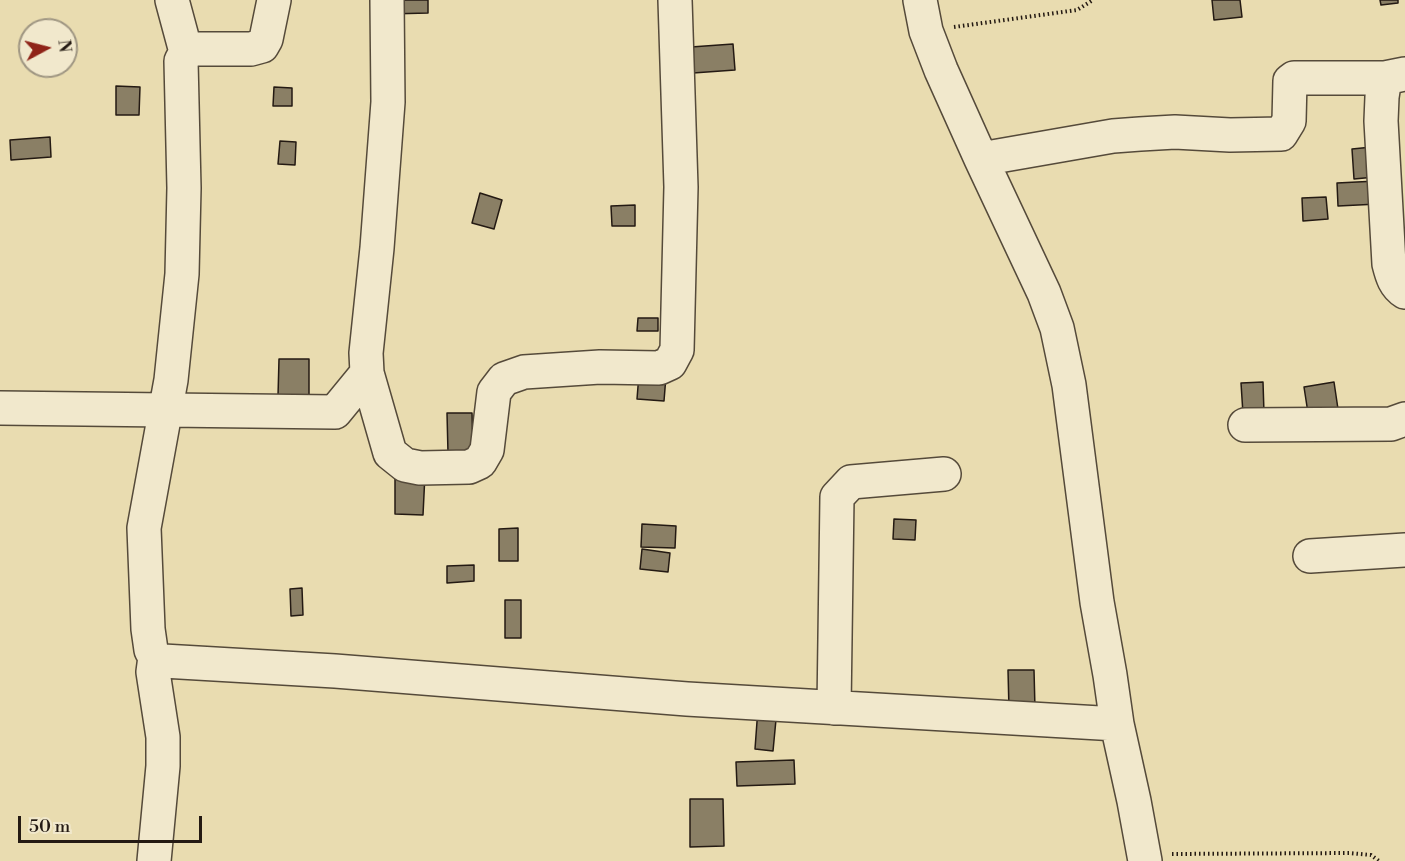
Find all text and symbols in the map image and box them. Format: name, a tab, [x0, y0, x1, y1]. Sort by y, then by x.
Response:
north arrow	[18, 18, 78, 78]
text: N	[53, 39, 75, 54]
scale bar	[21, 804, 206, 842]
text: 50 m	[29, 815, 70, 838]

